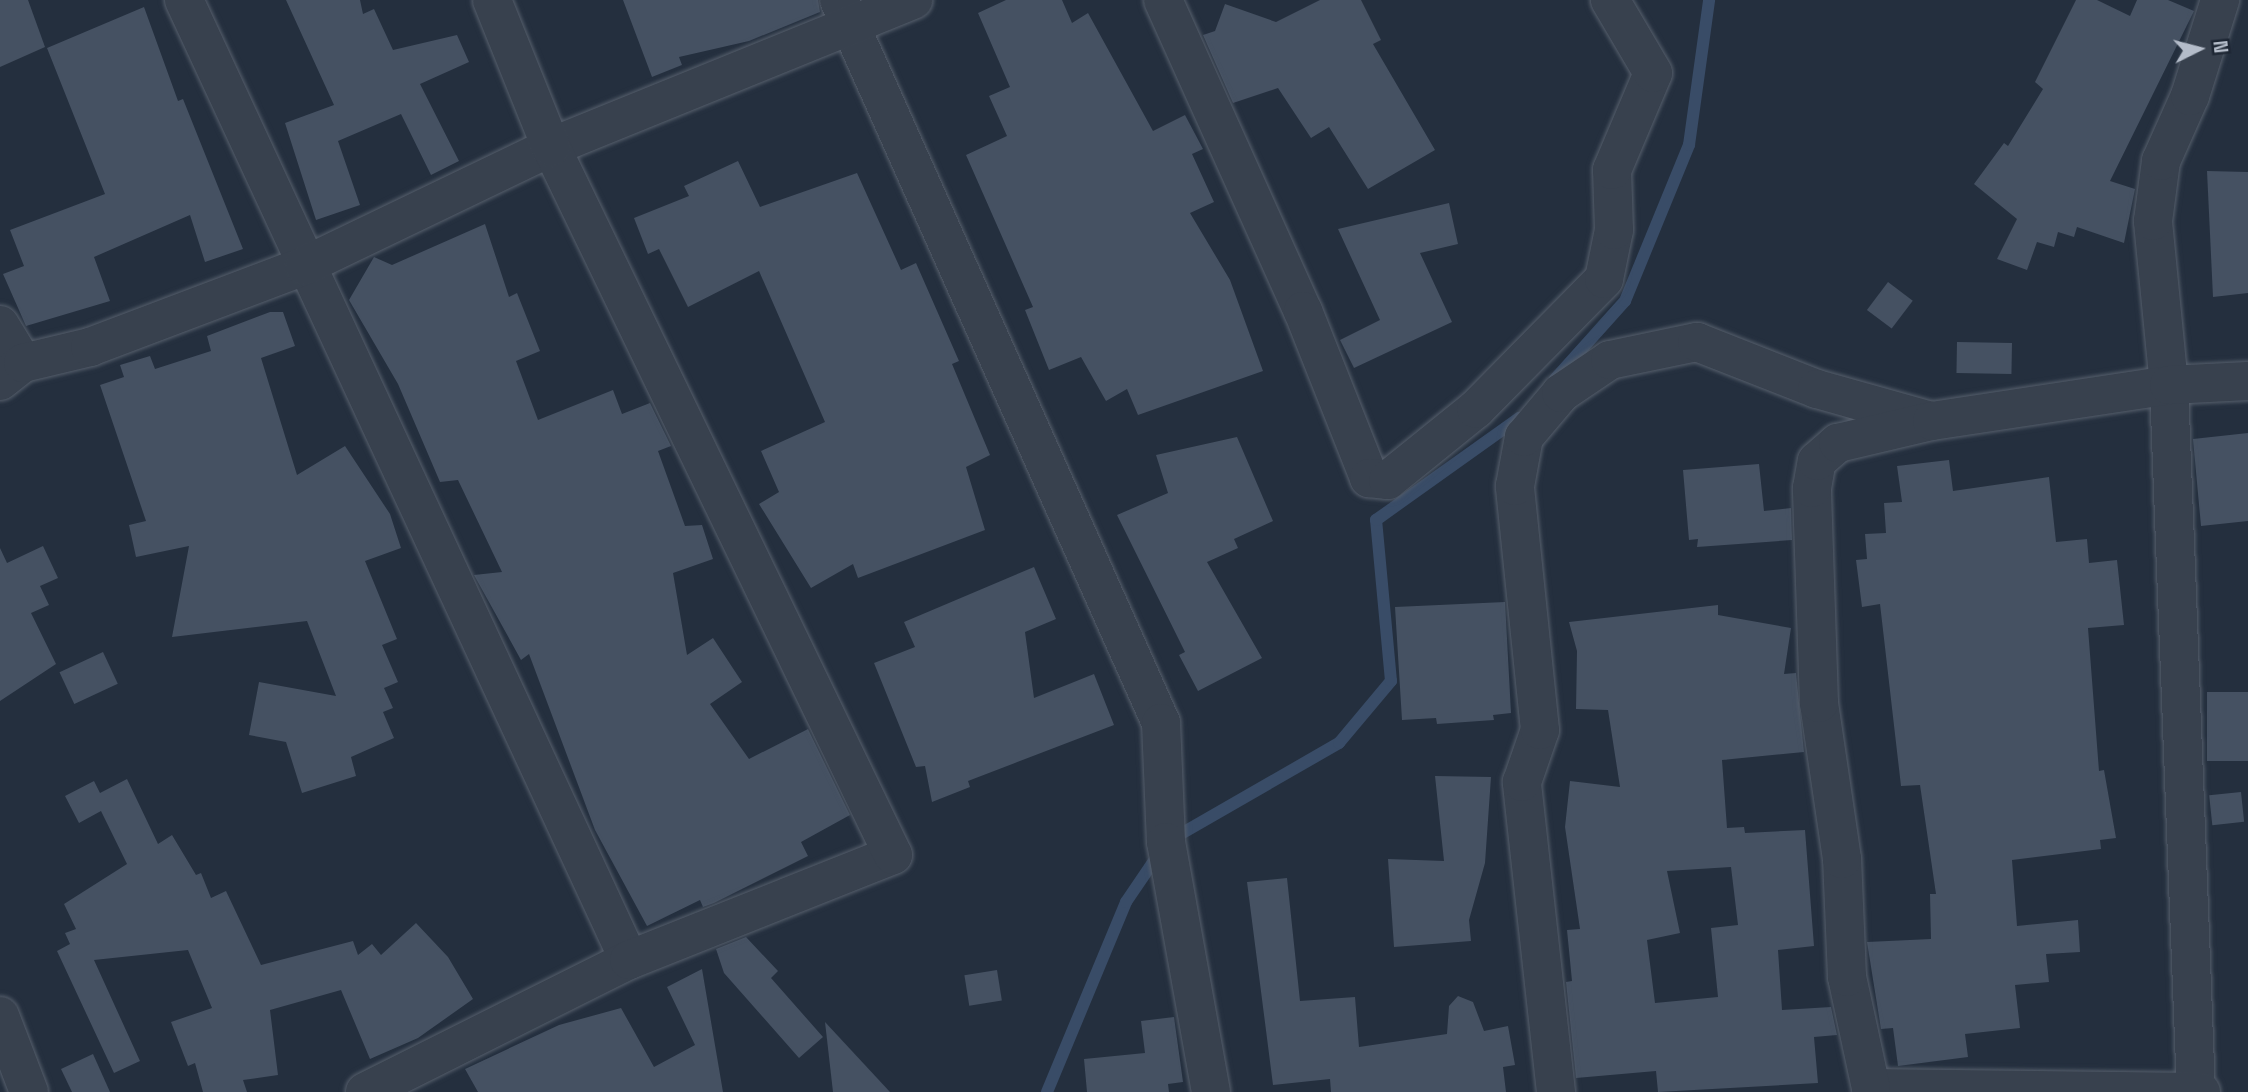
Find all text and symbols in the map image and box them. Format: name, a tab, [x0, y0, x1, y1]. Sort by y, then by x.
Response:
north arrow	[2164, 14, 2234, 84]
text: N	[2207, 39, 2233, 54]

